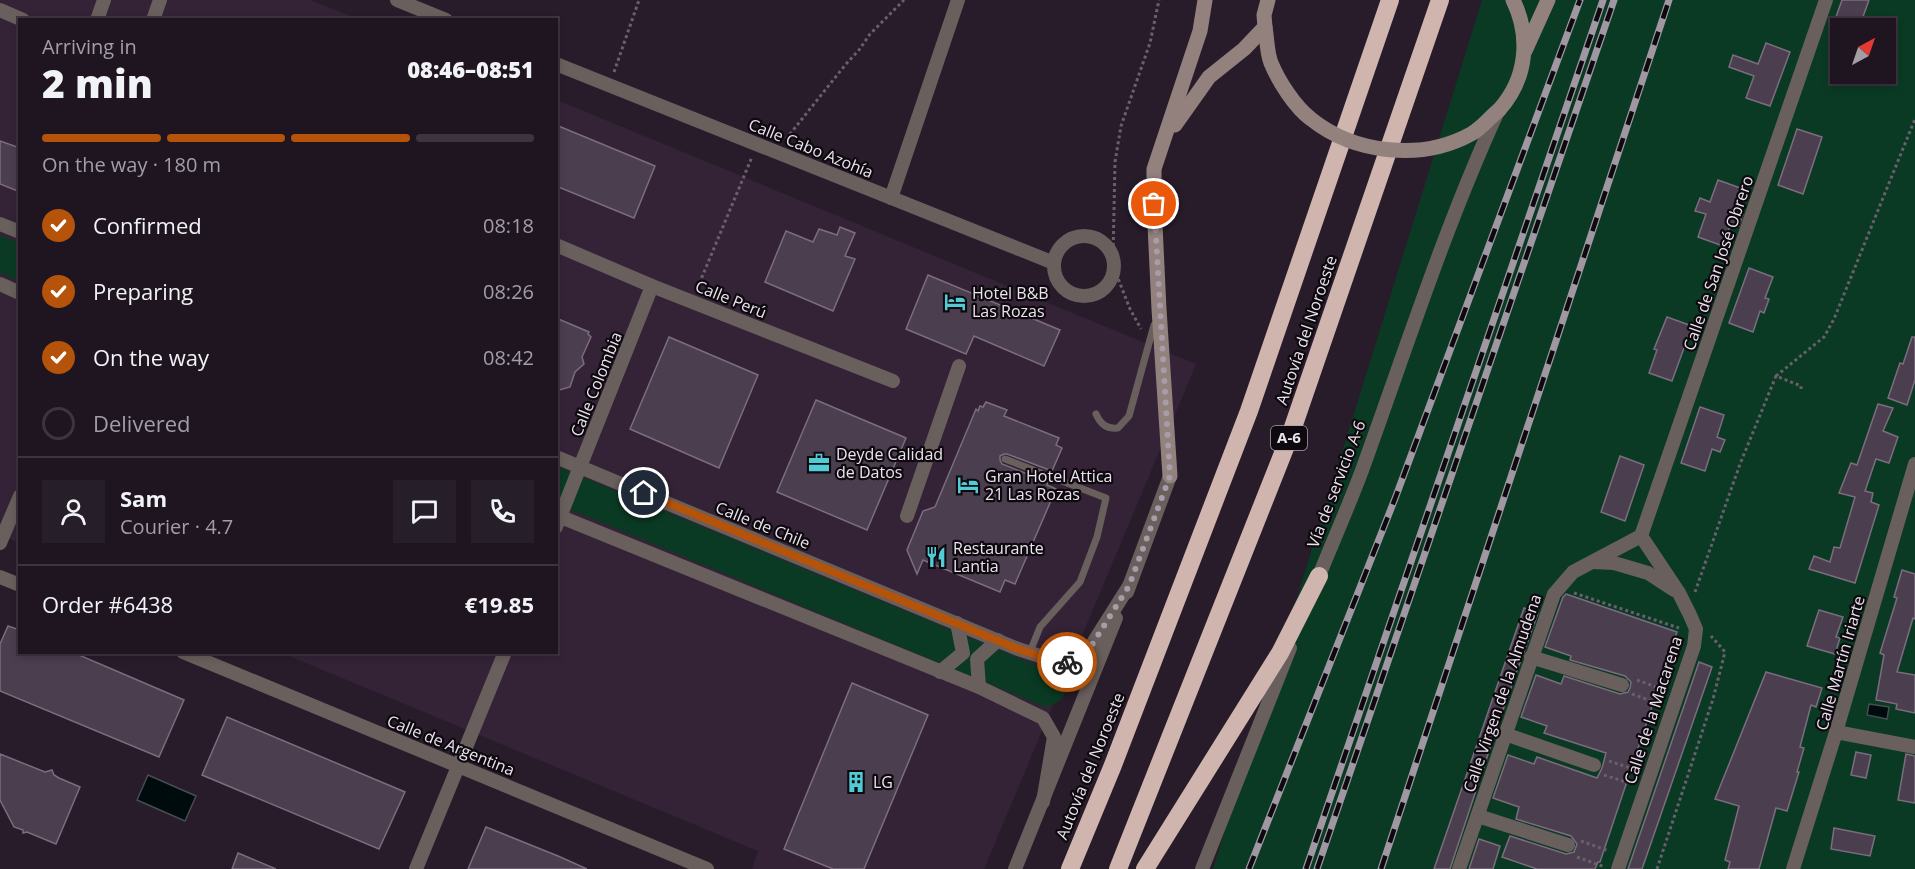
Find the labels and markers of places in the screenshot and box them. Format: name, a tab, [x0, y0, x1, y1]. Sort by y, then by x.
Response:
pin	[1128, 178, 1179, 229]
place label: Hotel B&B Las Rozas	[972, 282, 1049, 322]
hotel icon: Hotel B&B Las Rozas	[943, 290, 967, 314]
place label: Deyde Calidad de Datos	[836, 443, 943, 483]
office icon: Deyde Calidad de Datos	[807, 451, 831, 475]
place label: Gran Hotel Attica 21 Las Rozas	[985, 465, 1112, 505]
pin	[618, 467, 669, 518]
hotel icon: Gran Hotel Attica 21 Las Rozas	[956, 473, 980, 497]
place label: Restaurante Lantia	[953, 537, 1044, 577]
restaurant icon: Restaurante Lantia	[924, 545, 948, 569]
building icon: LG	[844, 770, 868, 794]
place label: LG	[873, 771, 893, 793]

